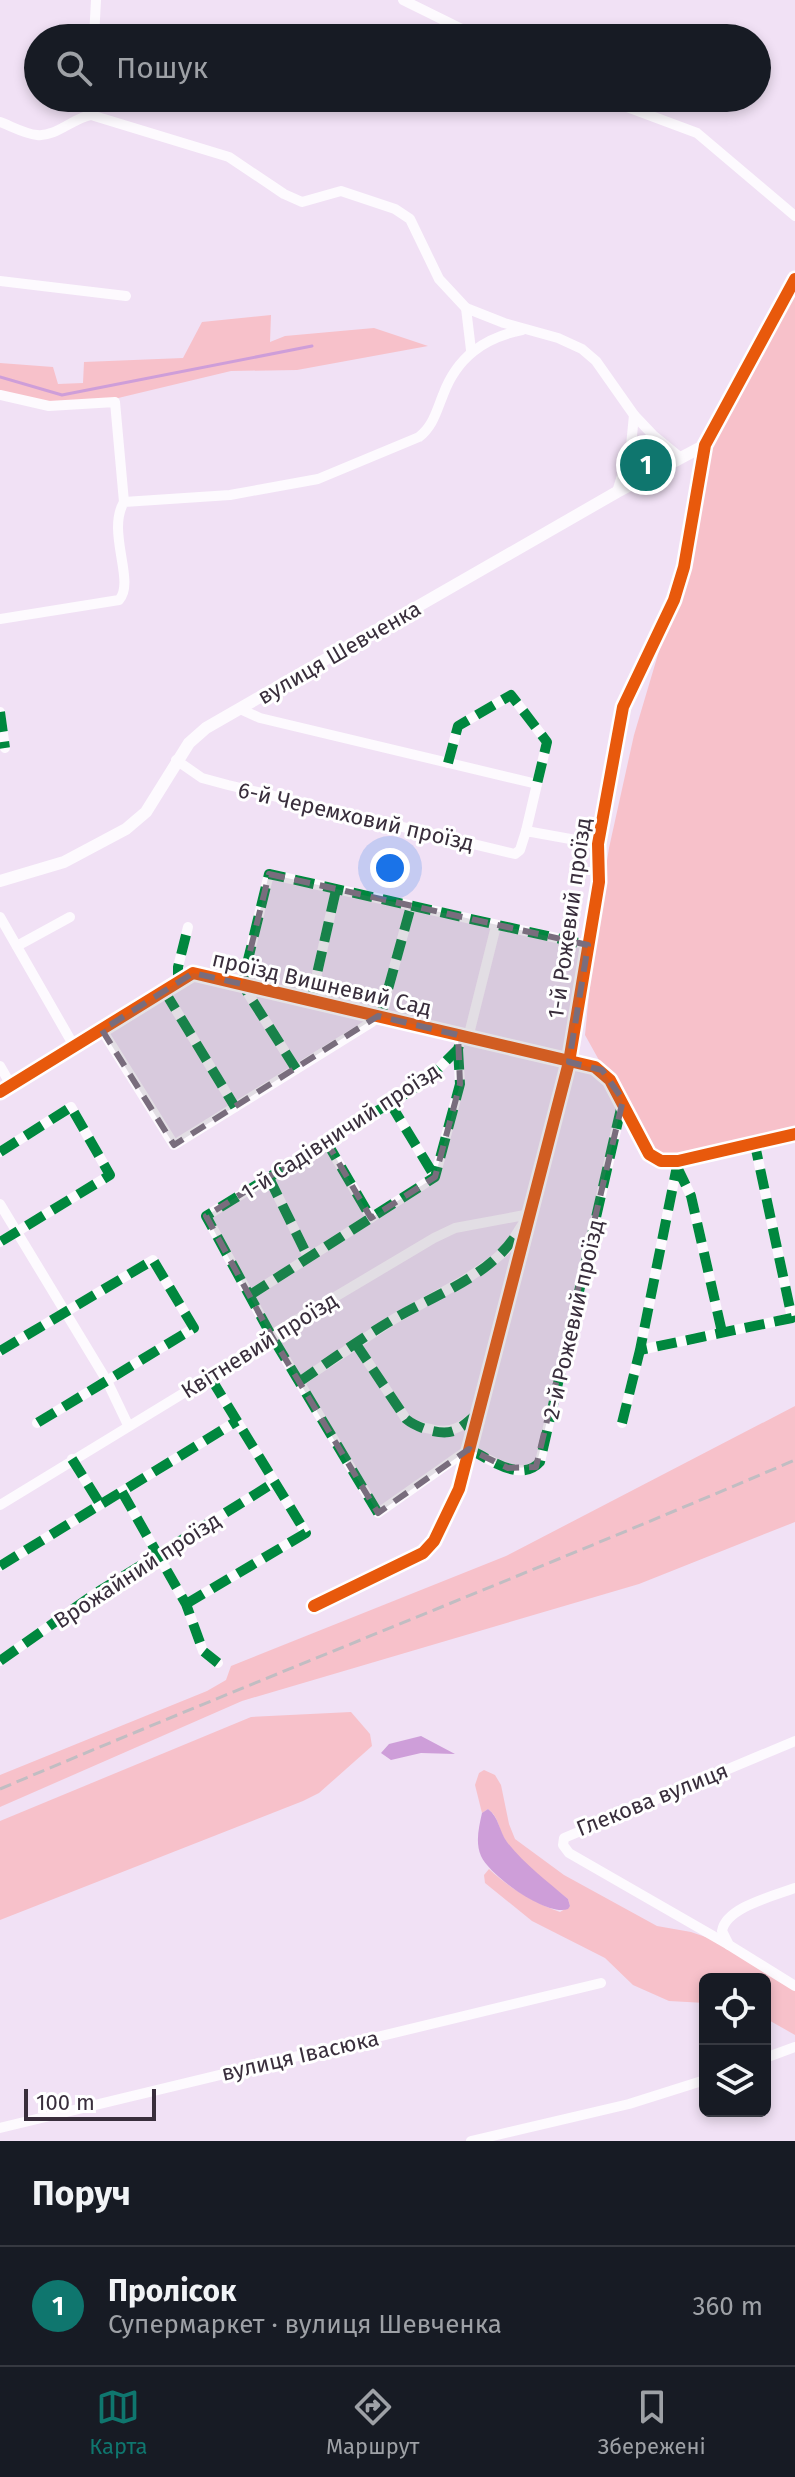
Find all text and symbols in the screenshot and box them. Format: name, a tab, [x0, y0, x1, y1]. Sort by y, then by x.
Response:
search box	[24, 24, 771, 112]
icon: search	[52, 46, 96, 90]
text: Пошук	[116, 50, 208, 86]
pin: 1	[620, 435, 672, 495]
street label: вулиця Шевченка	[253, 595, 426, 710]
street label: 6-й Черемховий проїзд	[235, 776, 476, 857]
street label: 1-й Рожевий проїзд	[542, 816, 597, 1020]
your location	[370, 848, 410, 888]
street label: проїзд Вишневий Сад	[210, 945, 434, 1022]
street label: 1-й Садівничий проїзд	[236, 1057, 445, 1206]
street label: 2-й Рожевий проїзд	[537, 1217, 610, 1422]
street label: Квітневий проїзд	[176, 1286, 342, 1404]
street label: Врожайний проїзд	[49, 1506, 226, 1634]
street label: Глекова вулиця	[572, 1757, 732, 1842]
map controls	[699, 1973, 771, 2117]
button: locate	[699, 1973, 771, 2045]
street label: вулиця Івасюка	[219, 2024, 382, 2087]
button: layers	[699, 2045, 771, 2117]
scale bar	[24, 2085, 156, 2121]
text: 100 m	[36, 2089, 95, 2116]
text: Поруч	[32, 2173, 131, 2214]
text: Пролісок	[108, 2273, 236, 2309]
text: 1	[52, 2291, 64, 2322]
text: 360 m	[692, 2291, 763, 2322]
text: Супермаркет · вулиця Шевченка	[108, 2309, 502, 2340]
tab: Карта	[89, 2385, 148, 2460]
tab: Маршрут	[326, 2385, 419, 2460]
tab: Збережені	[598, 2385, 706, 2460]

